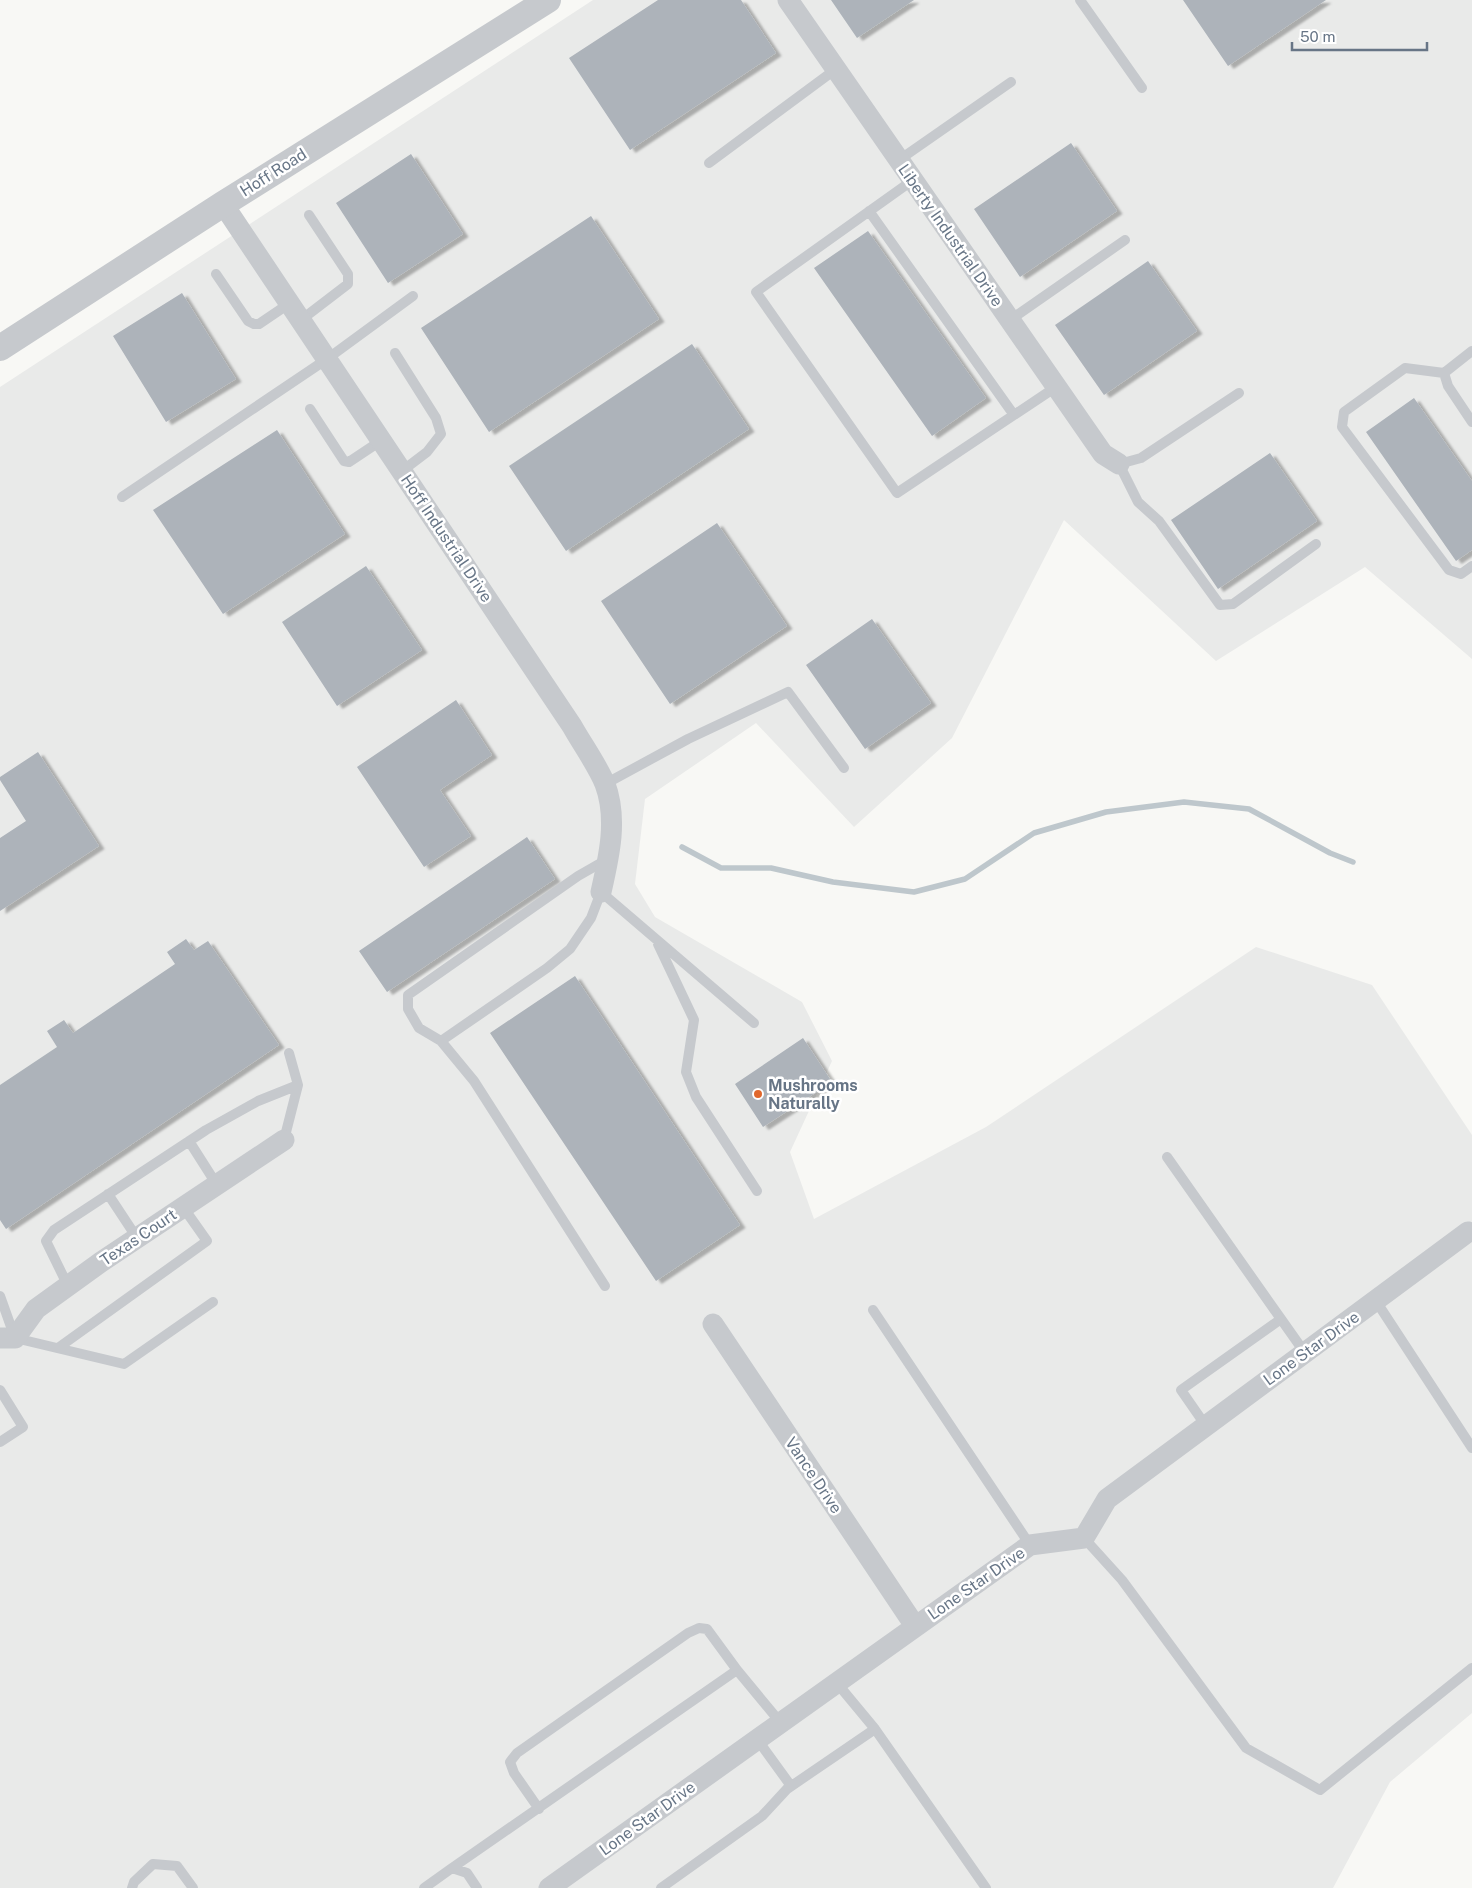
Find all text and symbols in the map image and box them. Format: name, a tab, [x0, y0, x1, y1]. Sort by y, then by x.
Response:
scale bar	[1292, 20, 1427, 52]
text: 50 m	[1300, 28, 1335, 45]
street label: Hoff Road	[236, 145, 310, 200]
street label: Liberty Industrial Drive	[894, 160, 1007, 310]
street label: Hoff Industrial Drive	[397, 471, 496, 606]
place label: Mushrooms Naturally	[768, 1076, 858, 1113]
marker: Mushrooms Naturally	[752, 1088, 764, 1100]
street label: Texas Court	[97, 1205, 180, 1270]
street label: Lone Star Drive	[1260, 1307, 1363, 1390]
street label: Vance Drive	[781, 1434, 846, 1517]
street label: Lone Star Drive	[924, 1543, 1028, 1624]
street label: Lone Star Drive	[596, 1777, 699, 1860]

